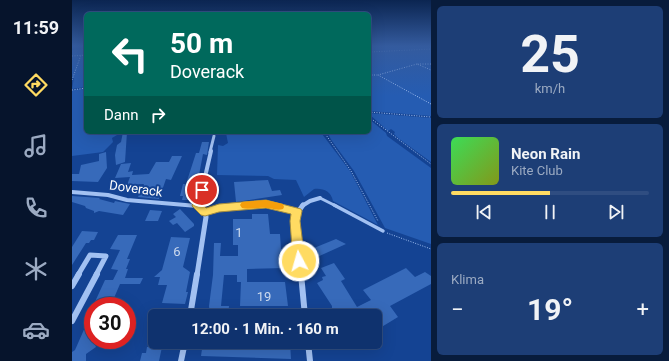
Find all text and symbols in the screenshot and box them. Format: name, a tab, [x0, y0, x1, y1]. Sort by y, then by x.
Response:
text: 11:59	[13, 17, 59, 38]
text: 25	[520, 24, 580, 85]
text: 50 m	[170, 27, 233, 60]
icon: left	[104, 28, 156, 80]
text: Doverack	[170, 61, 244, 82]
icon: directions	[22, 71, 50, 99]
text: km/h	[535, 81, 565, 96]
icon: right	[147, 104, 169, 126]
text: Dann	[104, 106, 139, 124]
icon: music	[22, 132, 50, 160]
text: Neon Rain	[511, 145, 580, 163]
text: Kite Club	[511, 163, 563, 178]
pin	[185, 173, 219, 207]
street label: Doverack	[108, 177, 164, 200]
icon: arrive	[191, 179, 213, 201]
icon: phone	[22, 194, 50, 222]
icon: previous	[473, 201, 495, 223]
icon: pause	[539, 201, 561, 223]
icon: next	[605, 201, 627, 223]
house number: 1	[235, 225, 243, 240]
position arrow	[278, 240, 320, 282]
house number: 6	[173, 244, 181, 259]
icon: climate	[22, 255, 50, 283]
text: Klima	[451, 272, 484, 287]
house number: 19	[257, 289, 271, 304]
text: 19°	[527, 292, 573, 327]
speed limit sign: 30	[84, 297, 136, 349]
text: −	[451, 297, 464, 322]
text: +	[637, 297, 649, 322]
icon: car	[22, 316, 50, 344]
text: 12:00 · 1 Min. · 160 m	[191, 320, 339, 338]

